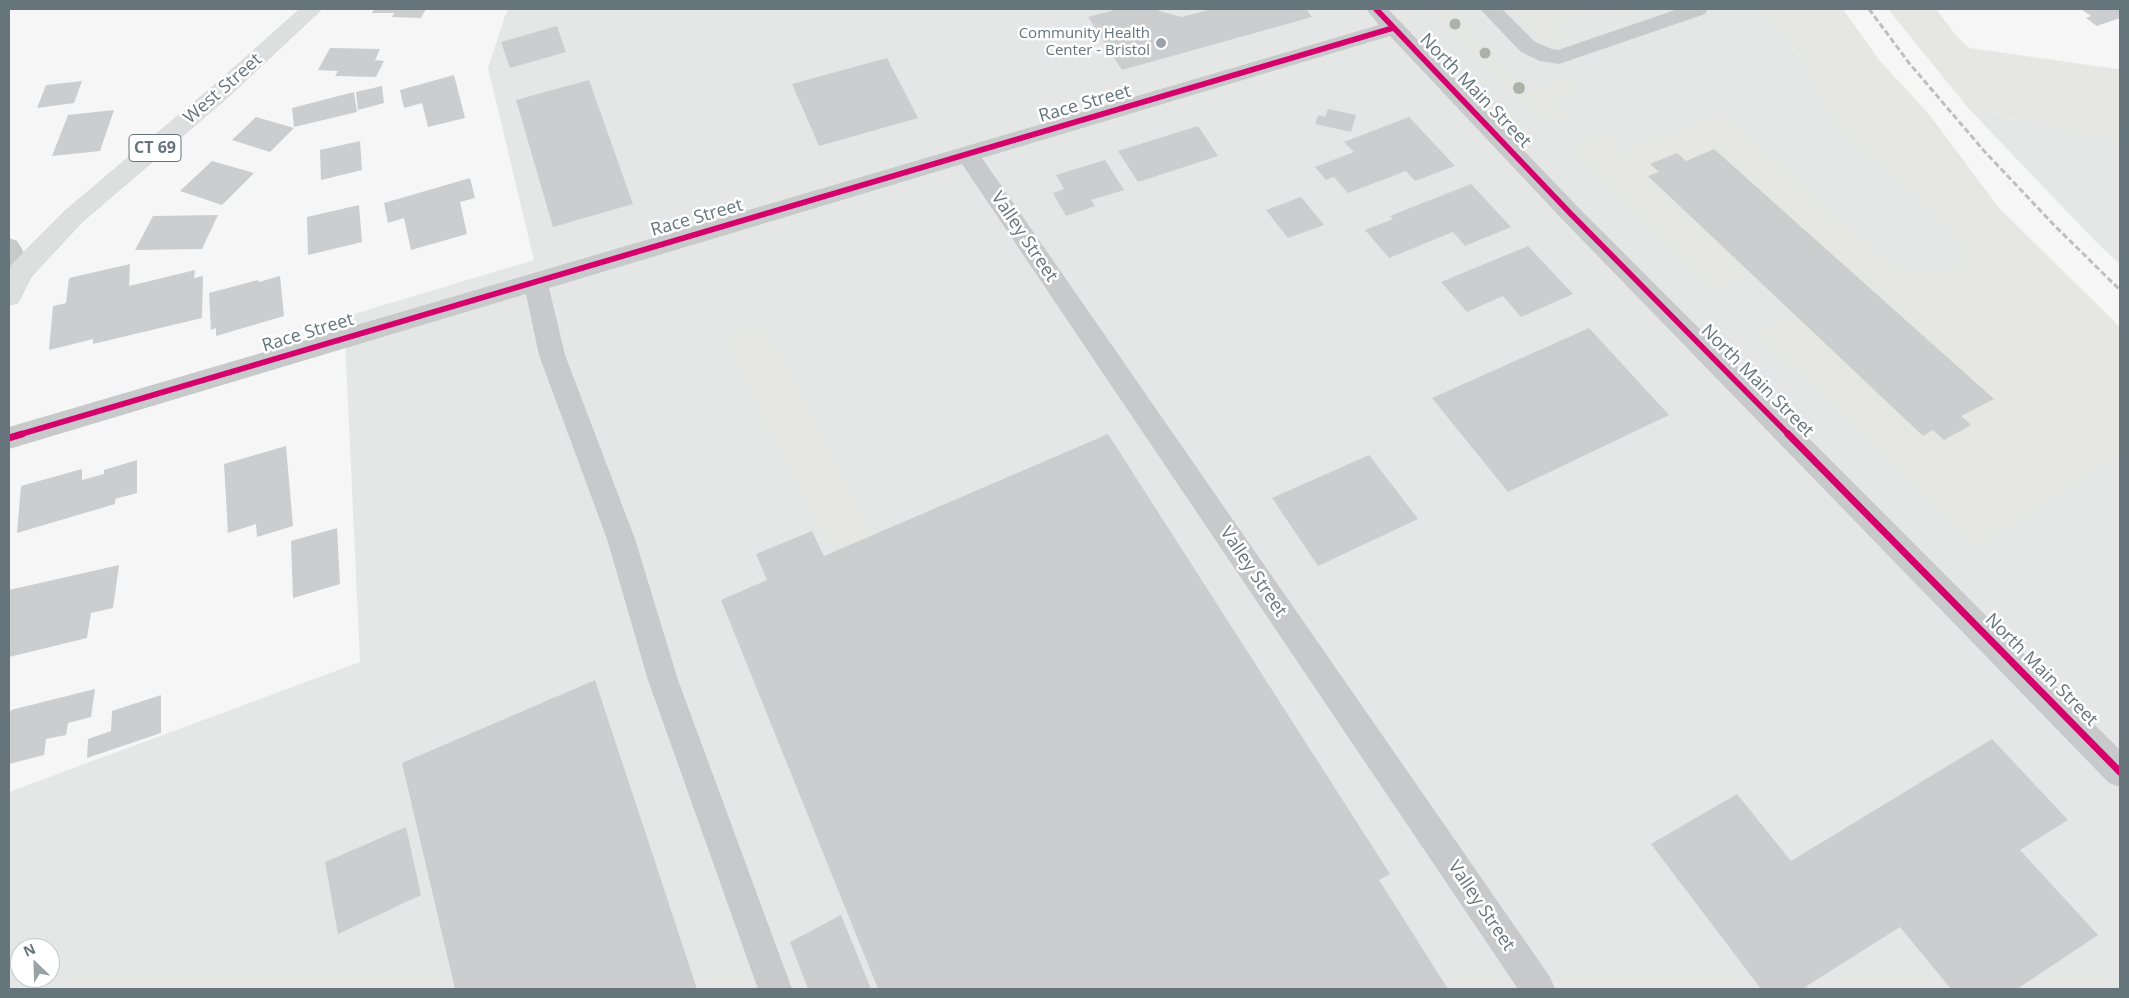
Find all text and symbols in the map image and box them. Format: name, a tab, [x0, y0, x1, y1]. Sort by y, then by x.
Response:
place label: Community Health Center - Bristol	[1019, 25, 1150, 60]
street label: North Main Street	[1415, 29, 1535, 153]
marker: Community Health Center - Bristol	[1154, 36, 1168, 50]
street label: West Street	[179, 49, 267, 129]
street label: Race Street	[1036, 81, 1134, 127]
road number: CT 69	[129, 134, 181, 162]
street label: Valley Street	[986, 188, 1062, 286]
street label: Race Street	[648, 195, 746, 241]
street label: Race Street	[260, 309, 356, 357]
street label: North Main Street	[1696, 320, 1818, 442]
street label: Valley Street	[1215, 523, 1291, 621]
street label: North Main Street	[1980, 609, 2102, 731]
street label: Valley Street	[1443, 857, 1519, 955]
north arrow	[10, 938, 60, 988]
text: N	[20, 939, 38, 961]

